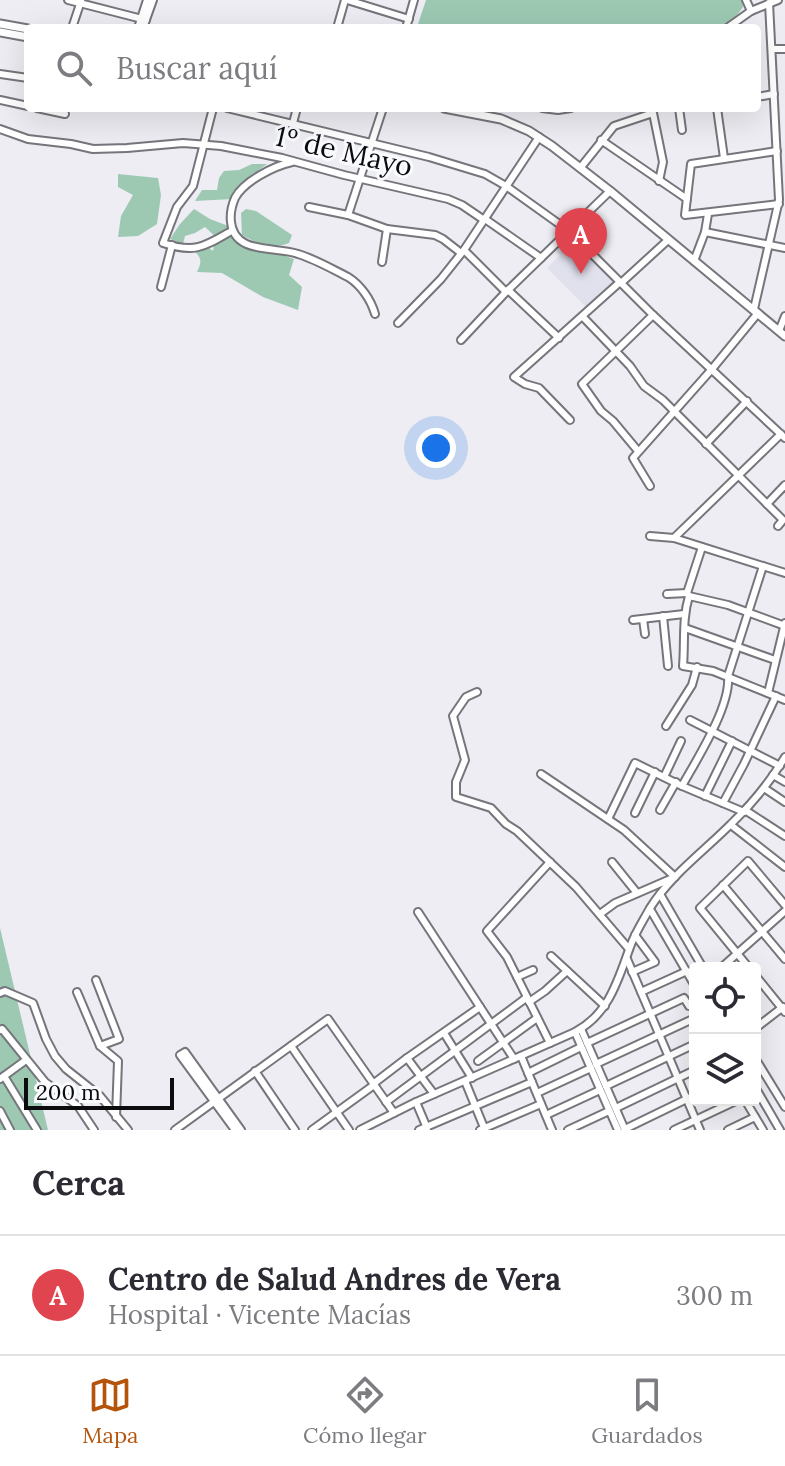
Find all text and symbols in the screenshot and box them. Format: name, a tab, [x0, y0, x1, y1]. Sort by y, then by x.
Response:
search box	[24, 24, 761, 112]
icon: search	[52, 46, 96, 90]
text: Buscar aquí	[116, 49, 277, 87]
street label: 1º de Mayo	[272, 118, 416, 184]
pin: A	[555, 208, 607, 274]
your location	[416, 428, 456, 468]
map controls	[689, 962, 761, 1106]
button: locate	[689, 962, 761, 1034]
button: layers	[689, 1034, 761, 1106]
scale bar	[24, 1074, 174, 1110]
text: 200 m	[36, 1078, 101, 1106]
text: Cerca	[32, 1161, 125, 1204]
text: Centro de Salud Andres de Vera	[108, 1260, 561, 1298]
text: A	[49, 1279, 67, 1312]
text: 300 m	[676, 1279, 753, 1312]
text: Hospital · Vicente Macías	[108, 1298, 411, 1331]
tab: Mapa	[82, 1373, 138, 1449]
tab: Cómo llegar	[303, 1373, 427, 1449]
tab: Guardados	[591, 1373, 703, 1449]

